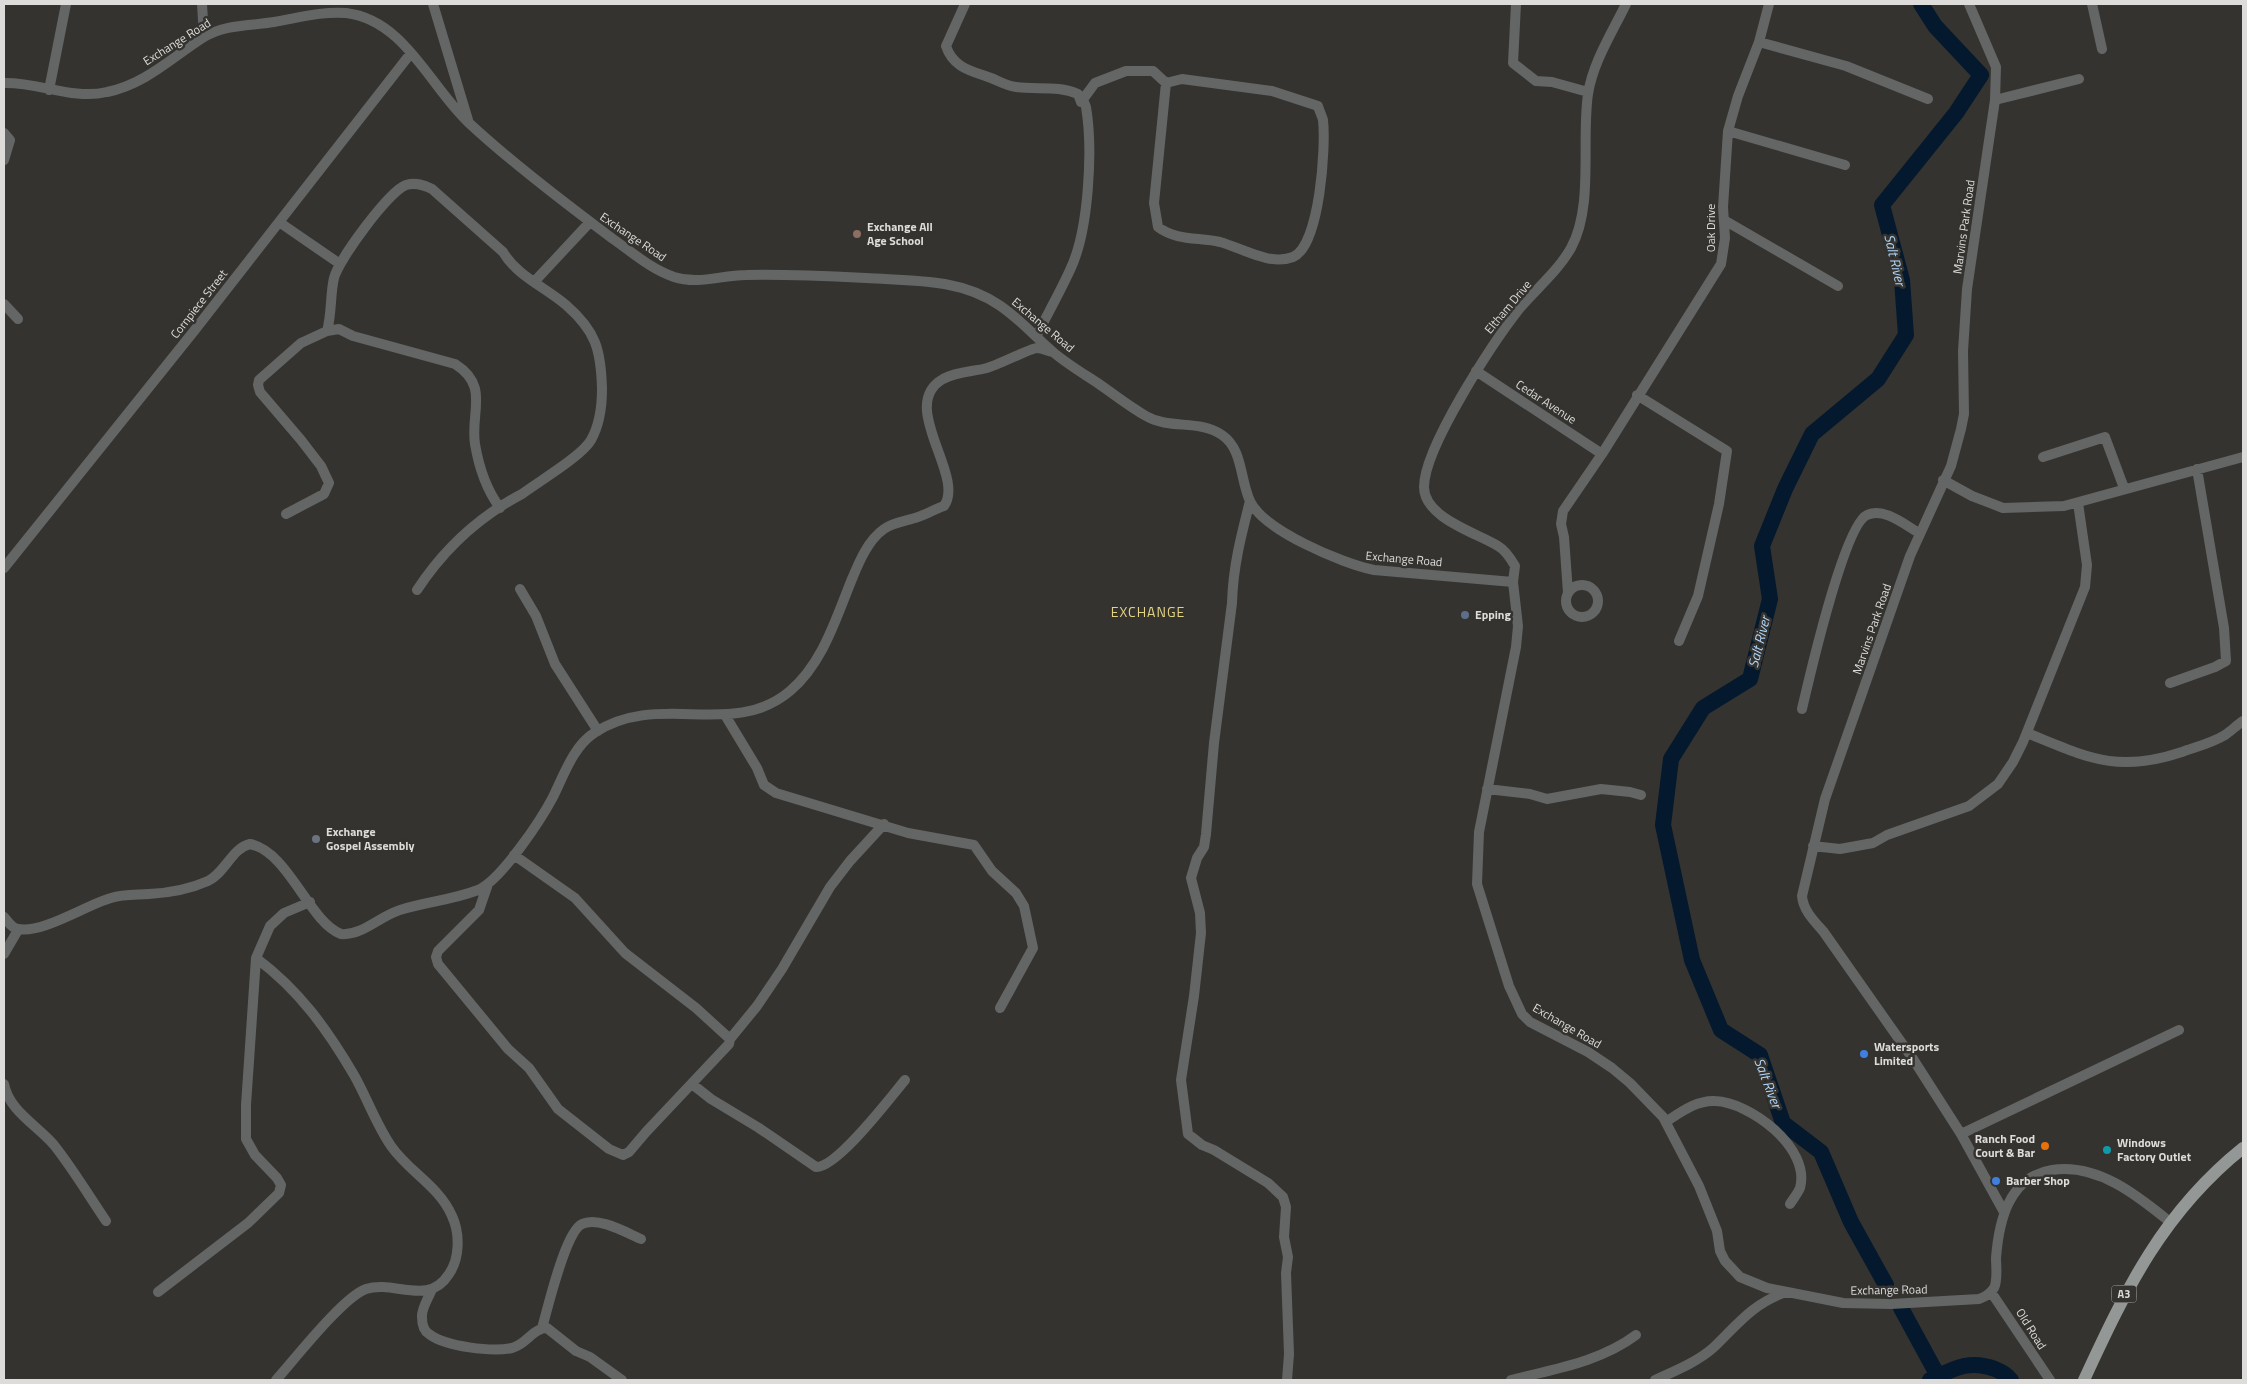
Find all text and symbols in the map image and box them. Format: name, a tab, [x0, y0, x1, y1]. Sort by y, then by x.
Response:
street label: Exchange Road	[139, 13, 214, 70]
street label: Marvins Park Road	[1947, 179, 1980, 275]
street label: Oak Drive	[1701, 204, 1720, 252]
street label: Exchange Road	[596, 207, 670, 266]
place label: Exchange All Age School	[867, 217, 933, 250]
marker: Exchange All Age School	[851, 228, 863, 240]
water label: Salt River	[1879, 232, 1912, 289]
street label: Cornpiece Street	[166, 264, 232, 342]
street label: Eltham Drive	[1479, 276, 1536, 338]
street label: Exchange Road	[1008, 293, 1079, 357]
street label: Cedar Avenue	[1512, 375, 1580, 428]
street label: Exchange Road	[1365, 546, 1443, 571]
street label: Marvins Park Road	[1847, 581, 1896, 677]
district label: EXCHANGE	[1111, 601, 1185, 622]
place label: Epping	[1475, 605, 1511, 624]
marker: Epping	[1459, 609, 1471, 621]
water label: Salt River	[1742, 612, 1775, 670]
place label: Exchange Gospel Assembly	[326, 822, 414, 855]
marker: Exchange Gospel Assembly	[310, 833, 322, 845]
street label: Exchange Road	[1529, 998, 1605, 1053]
place label: Watersports Limited	[1874, 1037, 1939, 1070]
marker: Watersports Limited	[1858, 1048, 1870, 1060]
water label: Salt River	[1749, 1055, 1788, 1113]
place label: Ranch Food Court & Bar	[1975, 1129, 2036, 1162]
place label: Windows Factory Outlet	[2117, 1133, 2192, 1166]
marker: Ranch Food Court & Bar	[2039, 1140, 2051, 1152]
marker: Windows Factory Outlet	[2101, 1144, 2113, 1156]
place label: Barber Shop	[2006, 1171, 2070, 1190]
marker: Barber Shop	[1990, 1175, 2002, 1187]
street label: Exchange Road	[1850, 1279, 1928, 1300]
road number: A3	[2112, 1286, 2136, 1302]
street label: Old Road	[2011, 1304, 2052, 1353]

